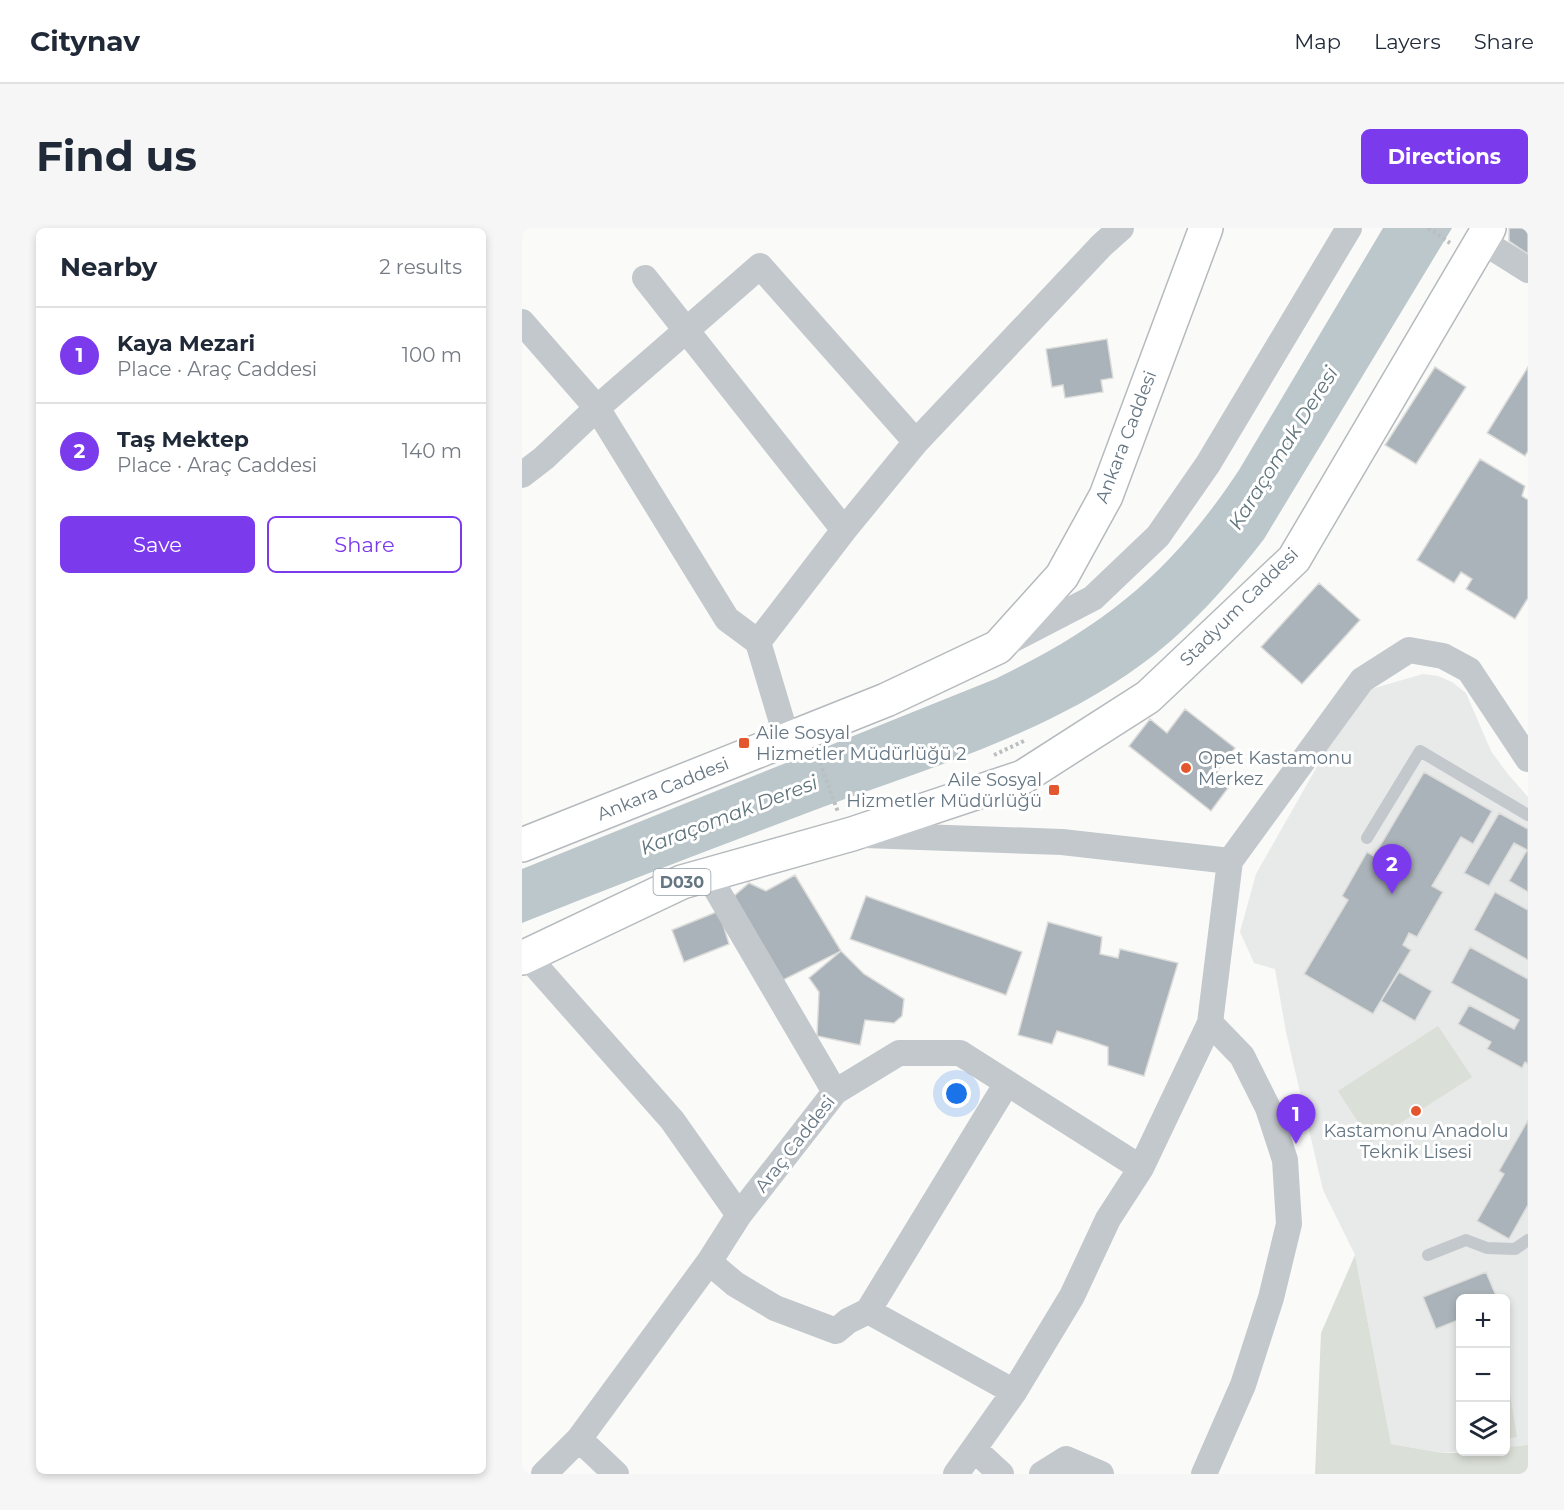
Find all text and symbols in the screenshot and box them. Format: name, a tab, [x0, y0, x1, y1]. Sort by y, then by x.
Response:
text: Citynav	[30, 24, 140, 58]
text: Map	[1294, 29, 1341, 54]
text: Layers	[1374, 29, 1441, 54]
text: Share	[1474, 29, 1534, 54]
button: Directions	[1361, 129, 1528, 184]
text: Find us	[36, 130, 197, 182]
text: Nearby	[60, 251, 157, 283]
text: 2 results	[379, 255, 462, 279]
text: Kaya Mezari	[117, 330, 255, 357]
text: 1	[76, 343, 83, 367]
text: 100 m	[402, 343, 462, 367]
text: Place · Araç Caddesi	[117, 357, 317, 381]
water label: Karaçomak Deresi	[1223, 362, 1343, 534]
street label: Ankara Caddesi	[1091, 368, 1161, 506]
text: Taş Mektep	[117, 426, 249, 453]
text: 2	[74, 439, 85, 463]
text: 140 m	[402, 439, 462, 463]
text: Place · Araç Caddesi	[117, 453, 317, 477]
button: Save	[60, 516, 255, 573]
button: Share	[267, 516, 462, 573]
street label: Stadyum Caddesi	[1175, 543, 1303, 671]
place label: Aile Sosyal Hizmetler Müdürlüğü 2	[756, 722, 967, 765]
marker: Aile Sosyal Hizmetler Müdürlüğü 2	[737, 736, 751, 750]
place label: Opet Kastamonu Merkez	[1198, 747, 1352, 790]
street label: Ankara Caddesi	[594, 753, 732, 825]
marker: Opet Kastamonu Merkez	[1179, 761, 1193, 775]
place label: Aile Sosyal Hizmetler Müdürlüğü	[846, 769, 1042, 812]
water label: Karaçomak Deresi	[637, 770, 822, 860]
marker: Aile Sosyal Hizmetler Müdürlüğü	[1047, 783, 1061, 797]
pin: 2	[1372, 844, 1412, 894]
road number: D030	[654, 869, 710, 895]
your location	[942, 1079, 971, 1108]
street label: Araç Caddesi	[750, 1091, 840, 1197]
pin: 1	[1276, 1094, 1316, 1144]
marker: Kastamonu Anadolu Teknik Lisesi	[1409, 1104, 1423, 1118]
place label: Kastamonu Anadolu Teknik Lisesi	[1323, 1120, 1509, 1163]
map controls	[1456, 1294, 1510, 1456]
button: +	[1456, 1294, 1510, 1348]
button: −	[1456, 1348, 1510, 1402]
button: layers	[1456, 1402, 1510, 1456]

